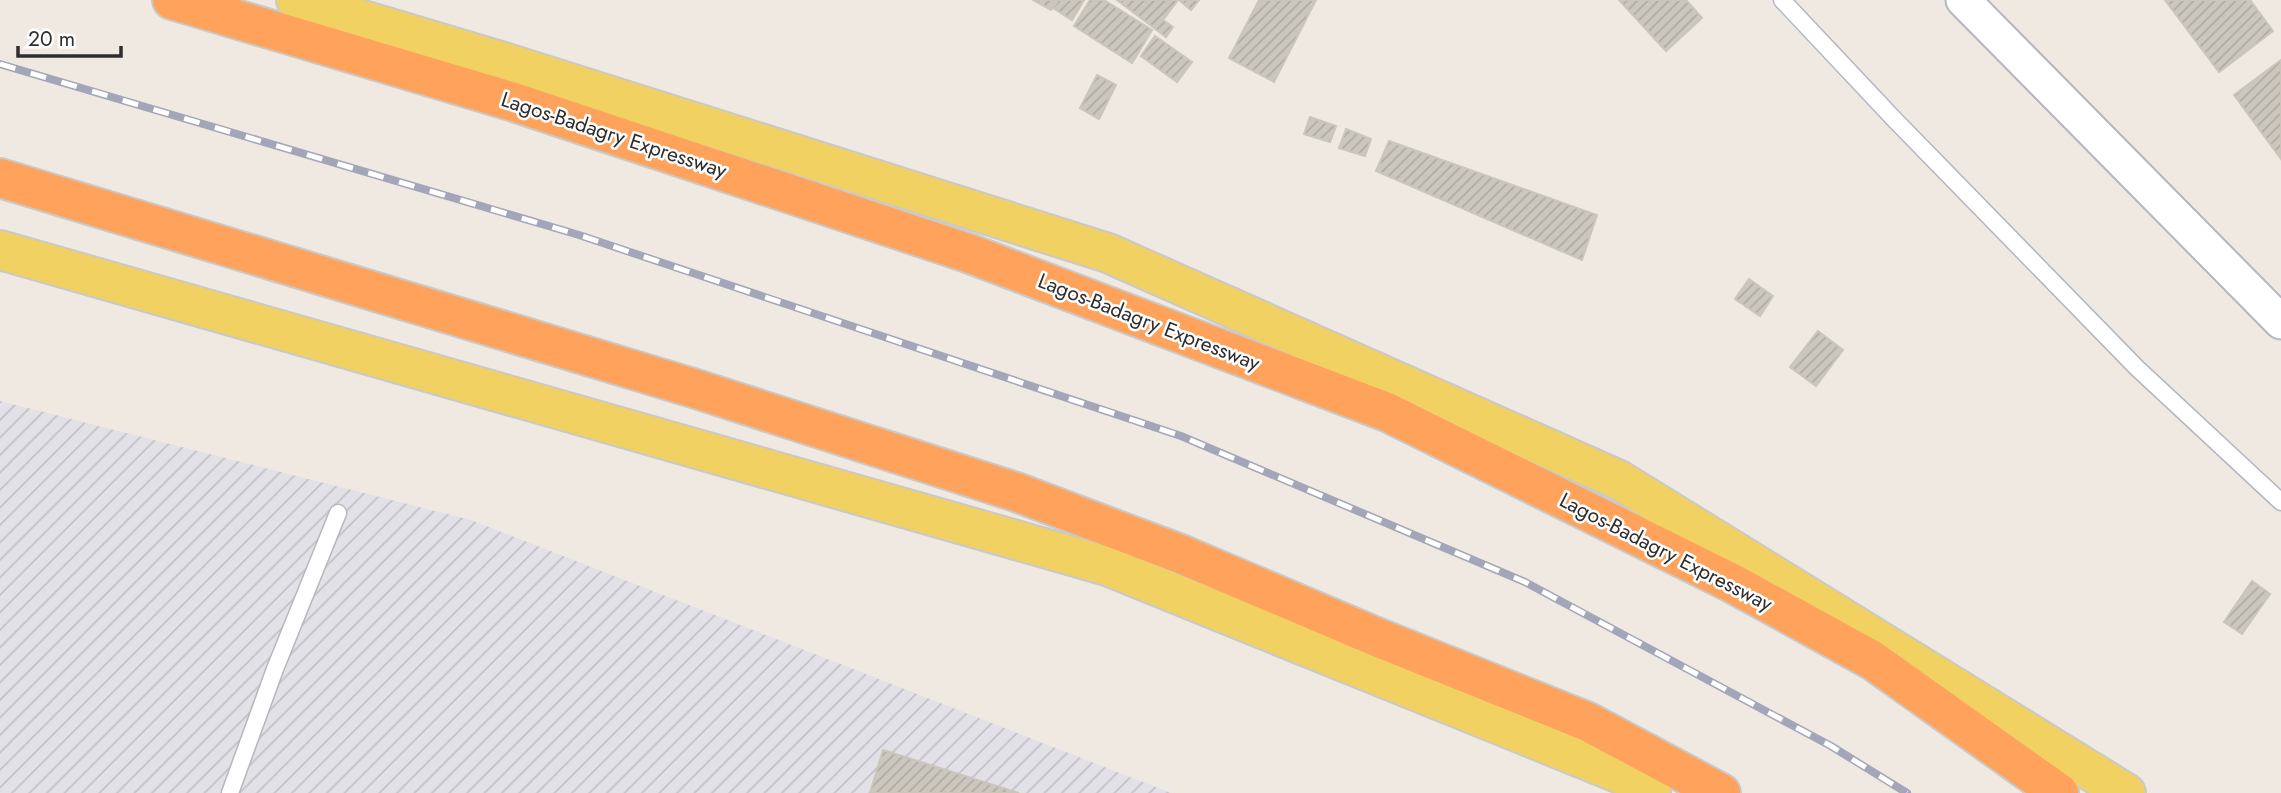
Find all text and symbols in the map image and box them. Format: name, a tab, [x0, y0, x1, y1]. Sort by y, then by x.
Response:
scale bar	[18, 14, 121, 58]
text: 20 m	[28, 24, 75, 54]
street label: Lagos-Badagry Expressway	[497, 84, 731, 186]
street label: Lagos-Badagry Expressway	[1034, 266, 1265, 378]
street label: Lagos-Badagry Expressway	[1554, 485, 1778, 619]

